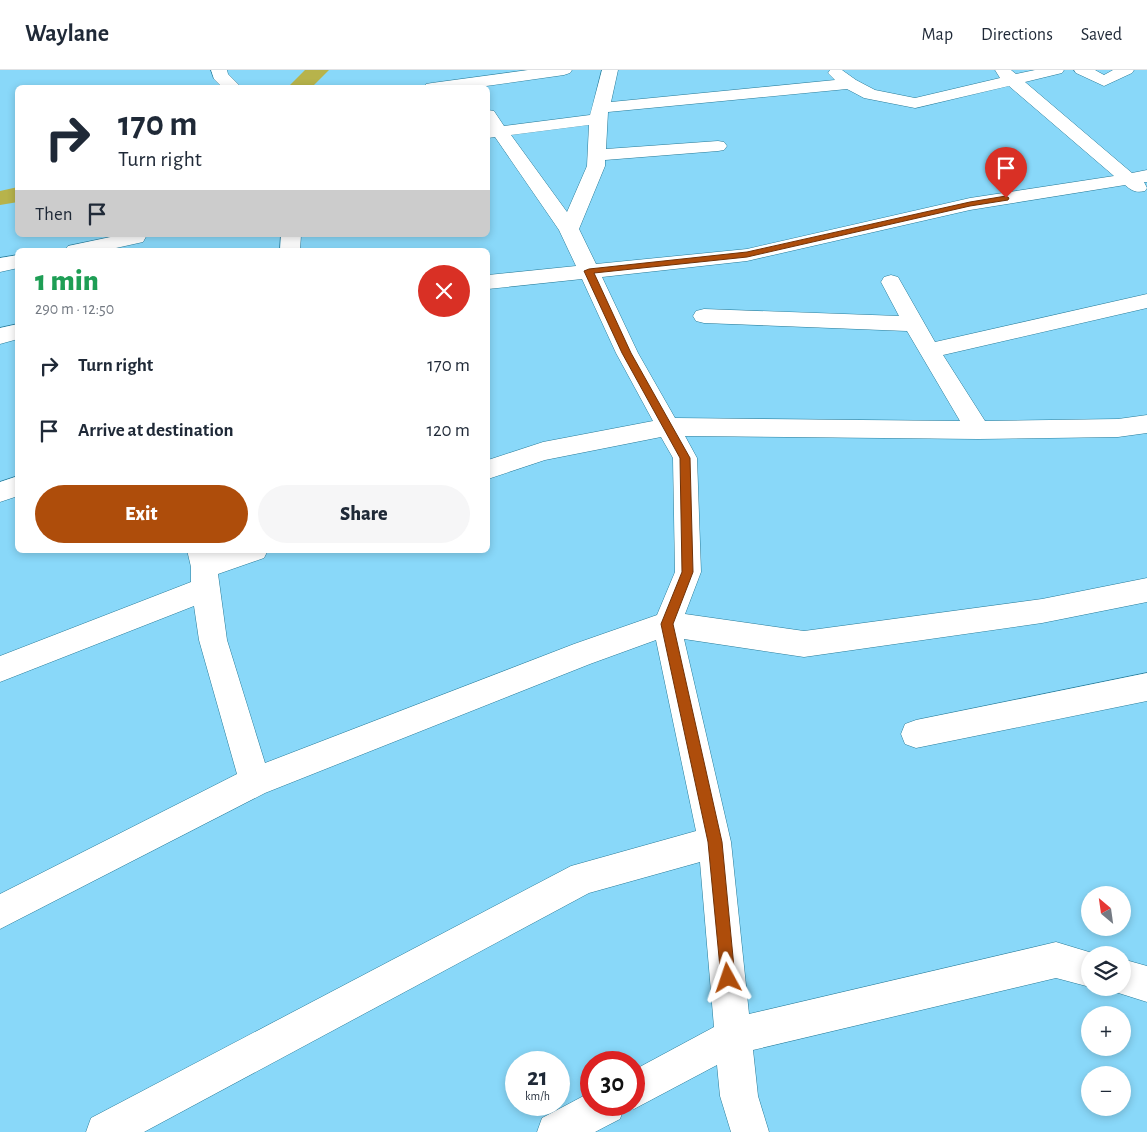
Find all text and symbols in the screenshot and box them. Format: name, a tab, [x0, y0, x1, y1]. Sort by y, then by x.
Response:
text: Waylane	[25, 22, 109, 46]
text: Map	[922, 26, 953, 44]
text: Directions	[981, 26, 1053, 44]
text: Saved	[1081, 26, 1122, 44]
icon: right	[35, 105, 100, 170]
text: 170 m	[118, 107, 198, 142]
pin	[985, 147, 1027, 198]
text: Turn right	[118, 148, 202, 170]
icon: arrive	[992, 154, 1020, 182]
icon: arrive	[83, 200, 111, 228]
text: Then	[35, 205, 73, 224]
button: close	[418, 265, 470, 317]
text: 1 min	[35, 266, 99, 296]
text: 290 m · 12:50	[35, 301, 114, 317]
icon: right	[35, 352, 63, 380]
text: Turn right	[78, 356, 153, 375]
text: 170 m	[427, 356, 470, 375]
icon: arrive	[35, 417, 63, 445]
text: Arrive at destination	[78, 421, 234, 440]
text: 120 m	[426, 421, 470, 440]
button: Exit	[35, 485, 248, 543]
button: Share	[258, 485, 470, 543]
north arrow	[1081, 886, 1131, 936]
map controls	[1081, 886, 1131, 1116]
button: layers	[1081, 946, 1131, 996]
position arrow	[701, 951, 753, 1003]
button: +	[1081, 1006, 1131, 1056]
speed limit sign: 30	[580, 1051, 645, 1116]
text: 21	[527, 1065, 548, 1090]
button: −	[1081, 1066, 1131, 1116]
text: km/h	[525, 1090, 550, 1102]

